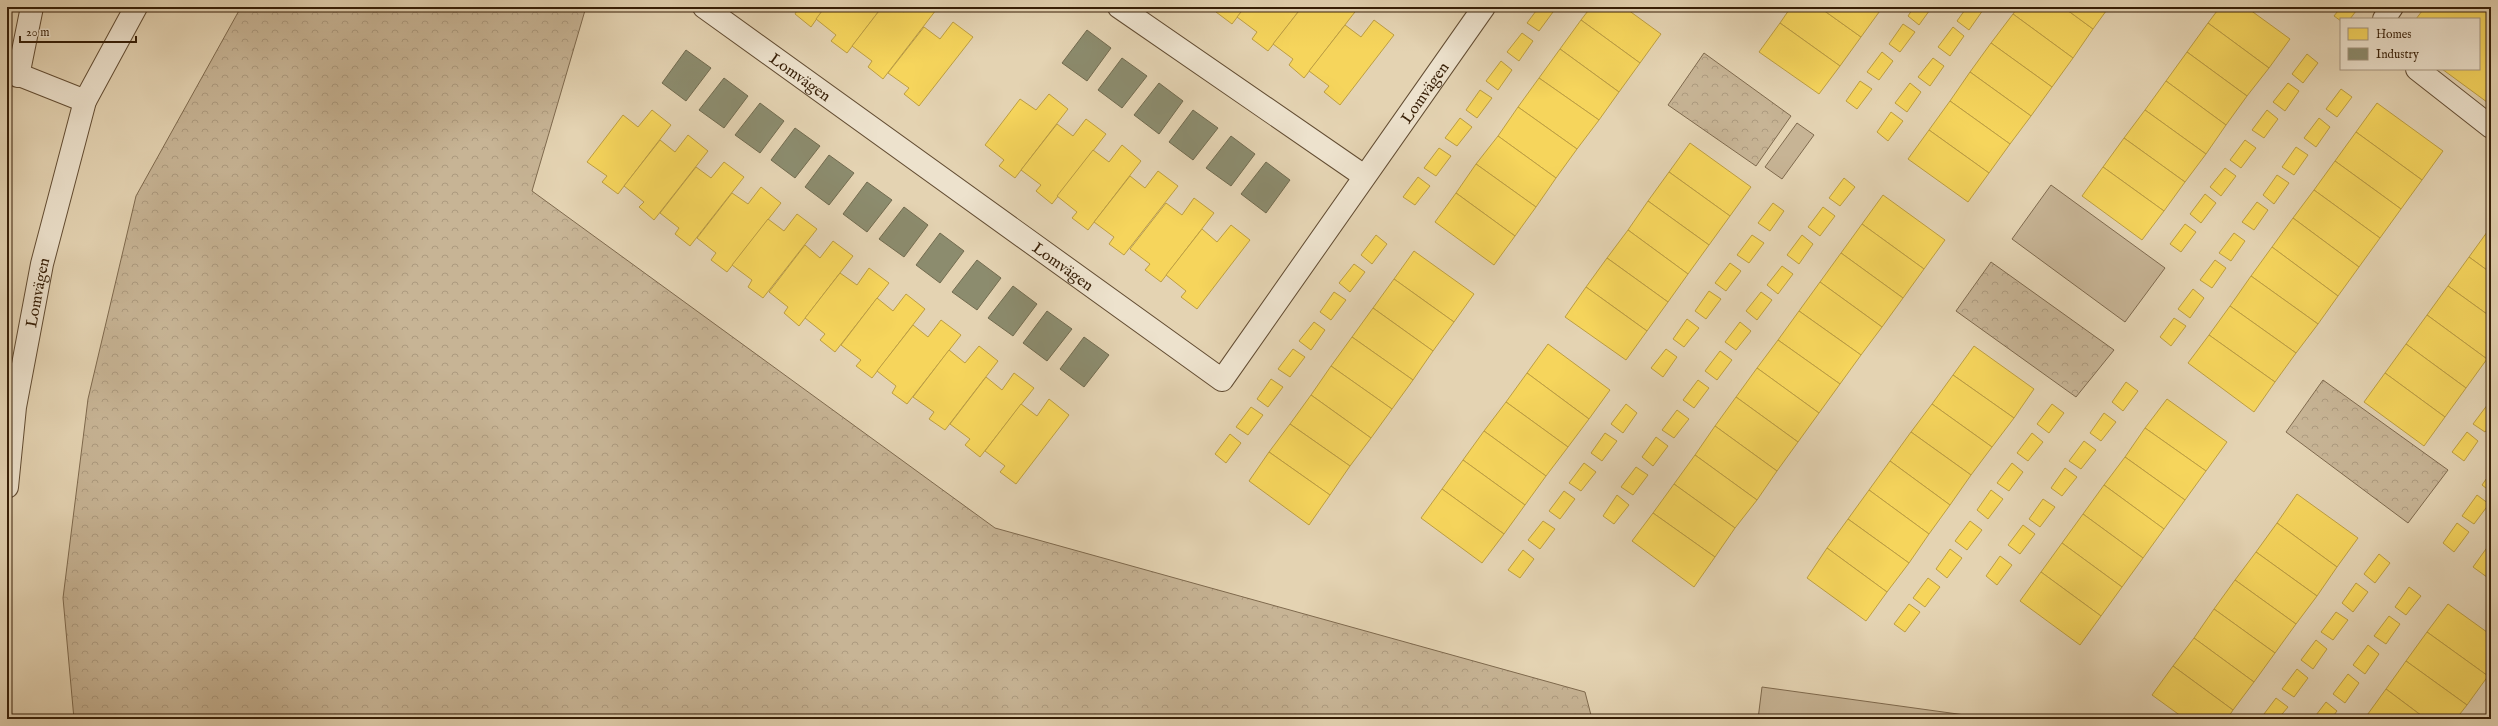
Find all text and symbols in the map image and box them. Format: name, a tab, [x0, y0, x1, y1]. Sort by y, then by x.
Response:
scale bar	[20, 18, 136, 44]
legend	[2340, 18, 2480, 70]
text: 20 m	[26, 25, 49, 40]
text: Homes	[2376, 27, 2412, 42]
text: Industry	[2376, 47, 2419, 62]
street label: Lomvägen	[765, 49, 834, 107]
street label: Lomvägen	[1397, 58, 1455, 128]
street label: Lomvägen	[1028, 239, 1097, 297]
street label: Lomvägen	[22, 255, 55, 329]

